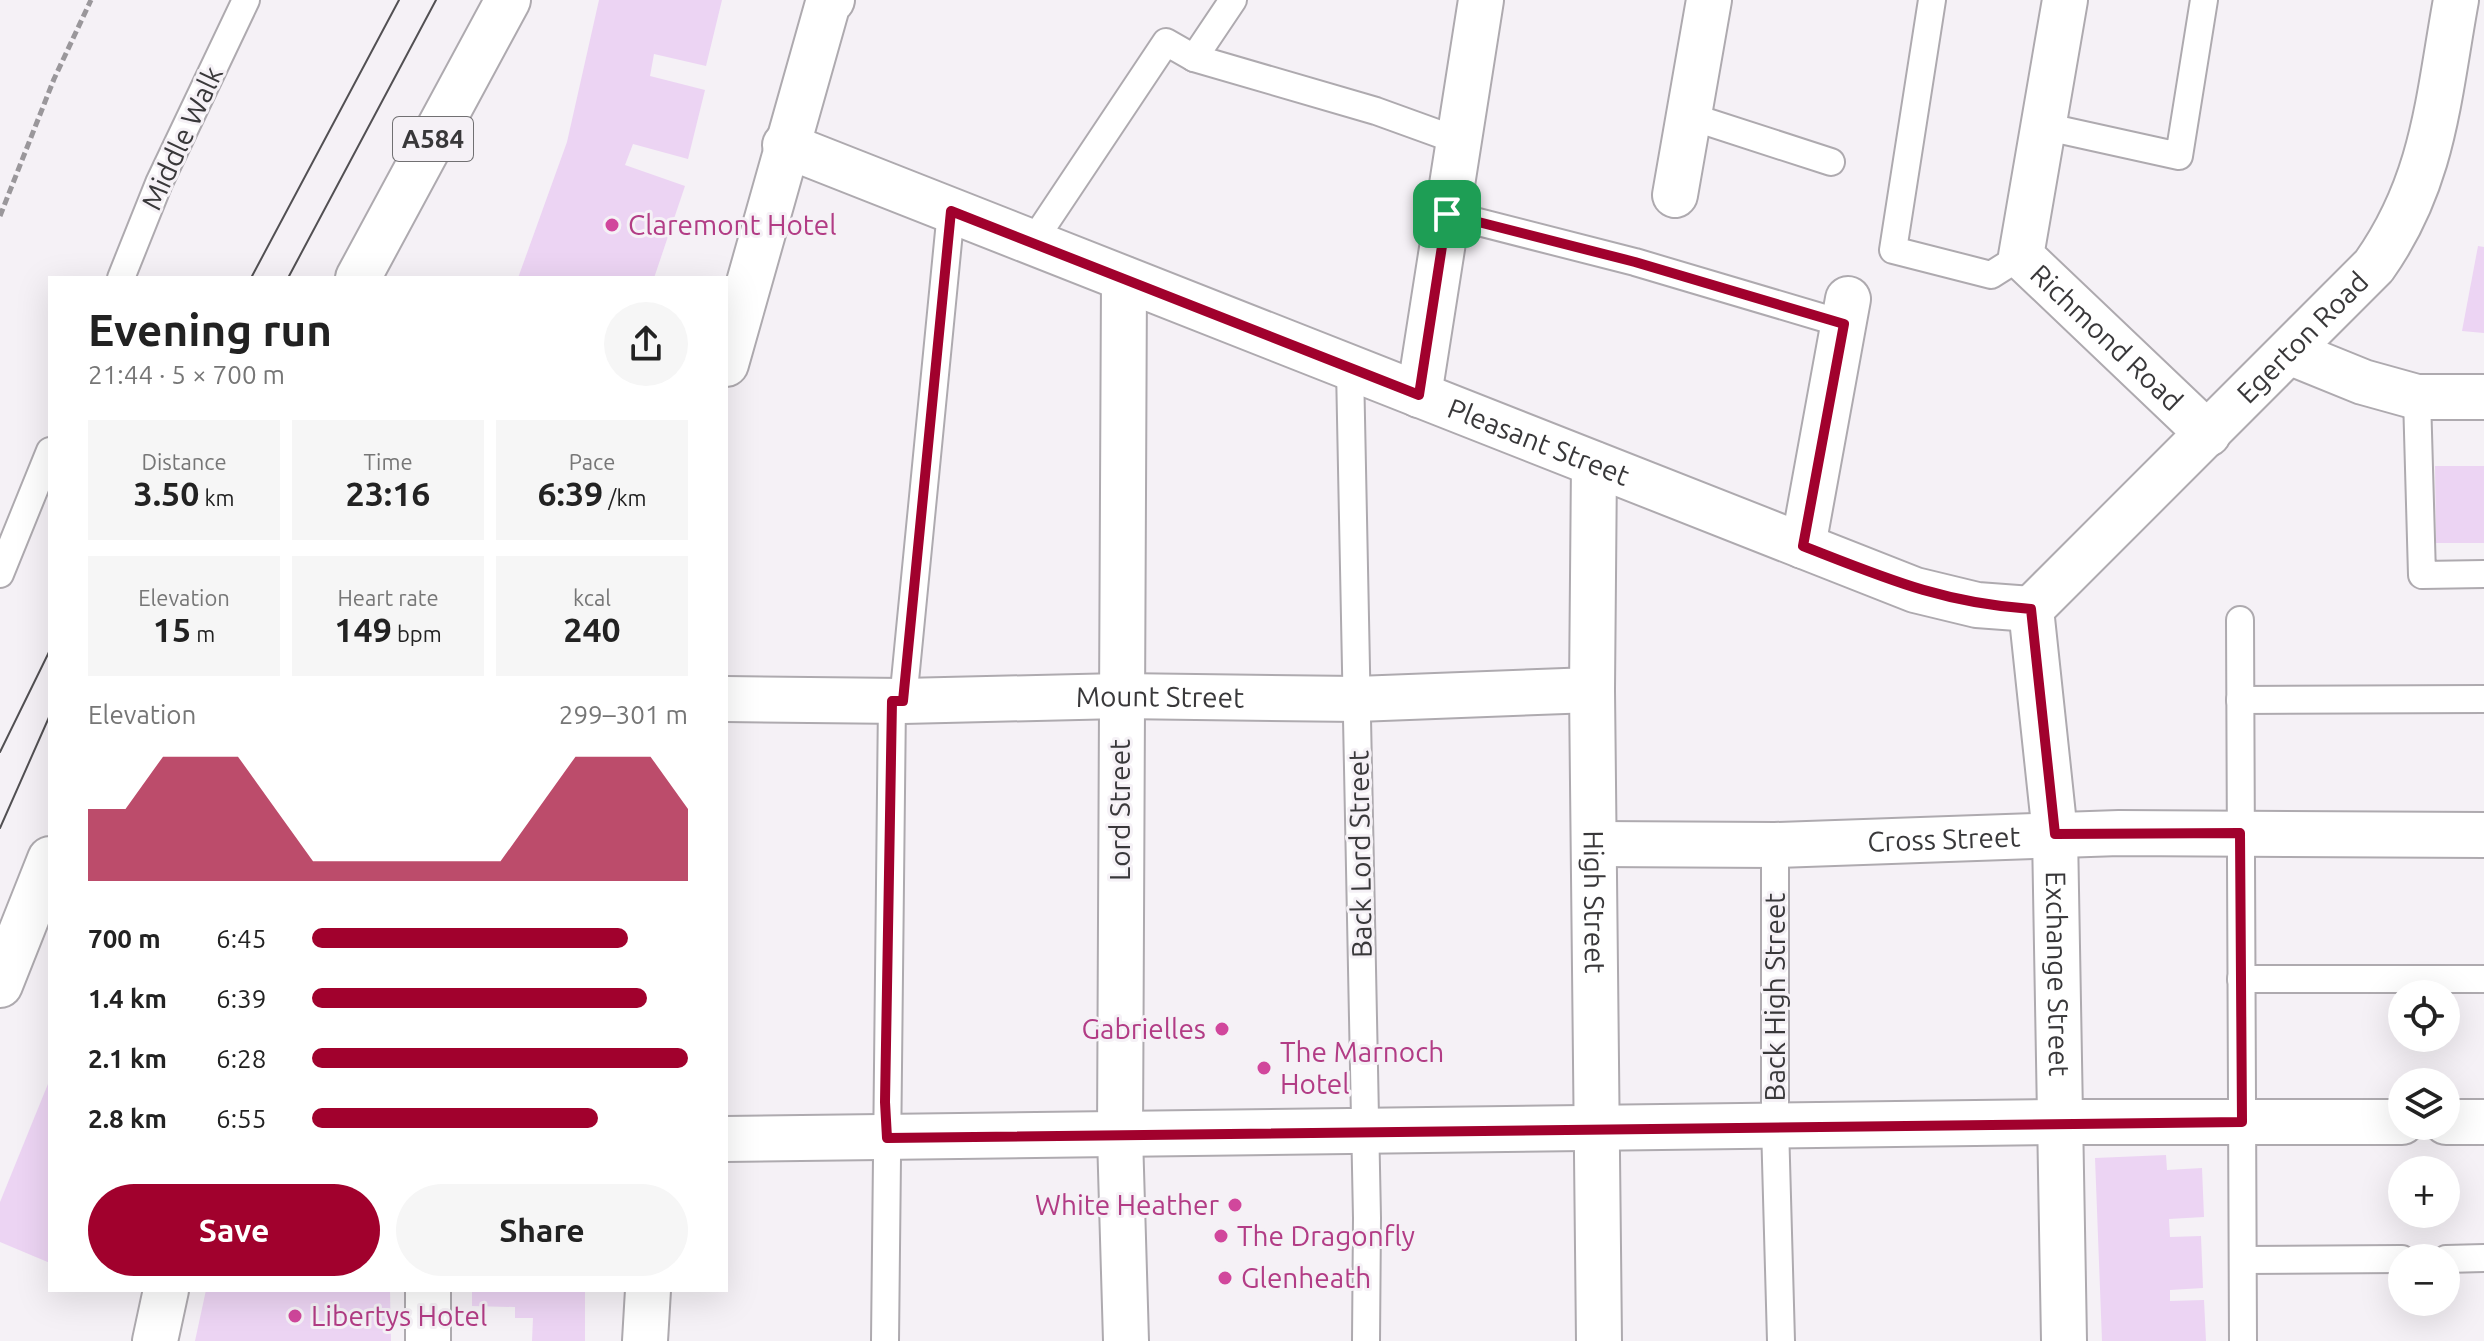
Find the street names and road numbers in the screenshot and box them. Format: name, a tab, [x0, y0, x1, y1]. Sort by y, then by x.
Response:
street label: Middle Walk	[135, 61, 228, 214]
road number: A584	[393, 117, 473, 161]
street label: Richmond Road	[2025, 258, 2189, 416]
street label: Egerton Road	[2230, 265, 2374, 409]
street label: Pleasant Street	[1444, 392, 1634, 491]
street label: Mount Street	[1075, 680, 1244, 713]
street label: Lord Street	[1104, 739, 1135, 881]
street label: Back Lord Street	[1342, 750, 1377, 958]
street label: Cross Street	[1867, 820, 2021, 857]
street label: High Street	[1579, 830, 1611, 974]
street label: Exchange Street	[2041, 871, 2075, 1077]
street label: Back High Street	[1759, 893, 1790, 1101]

